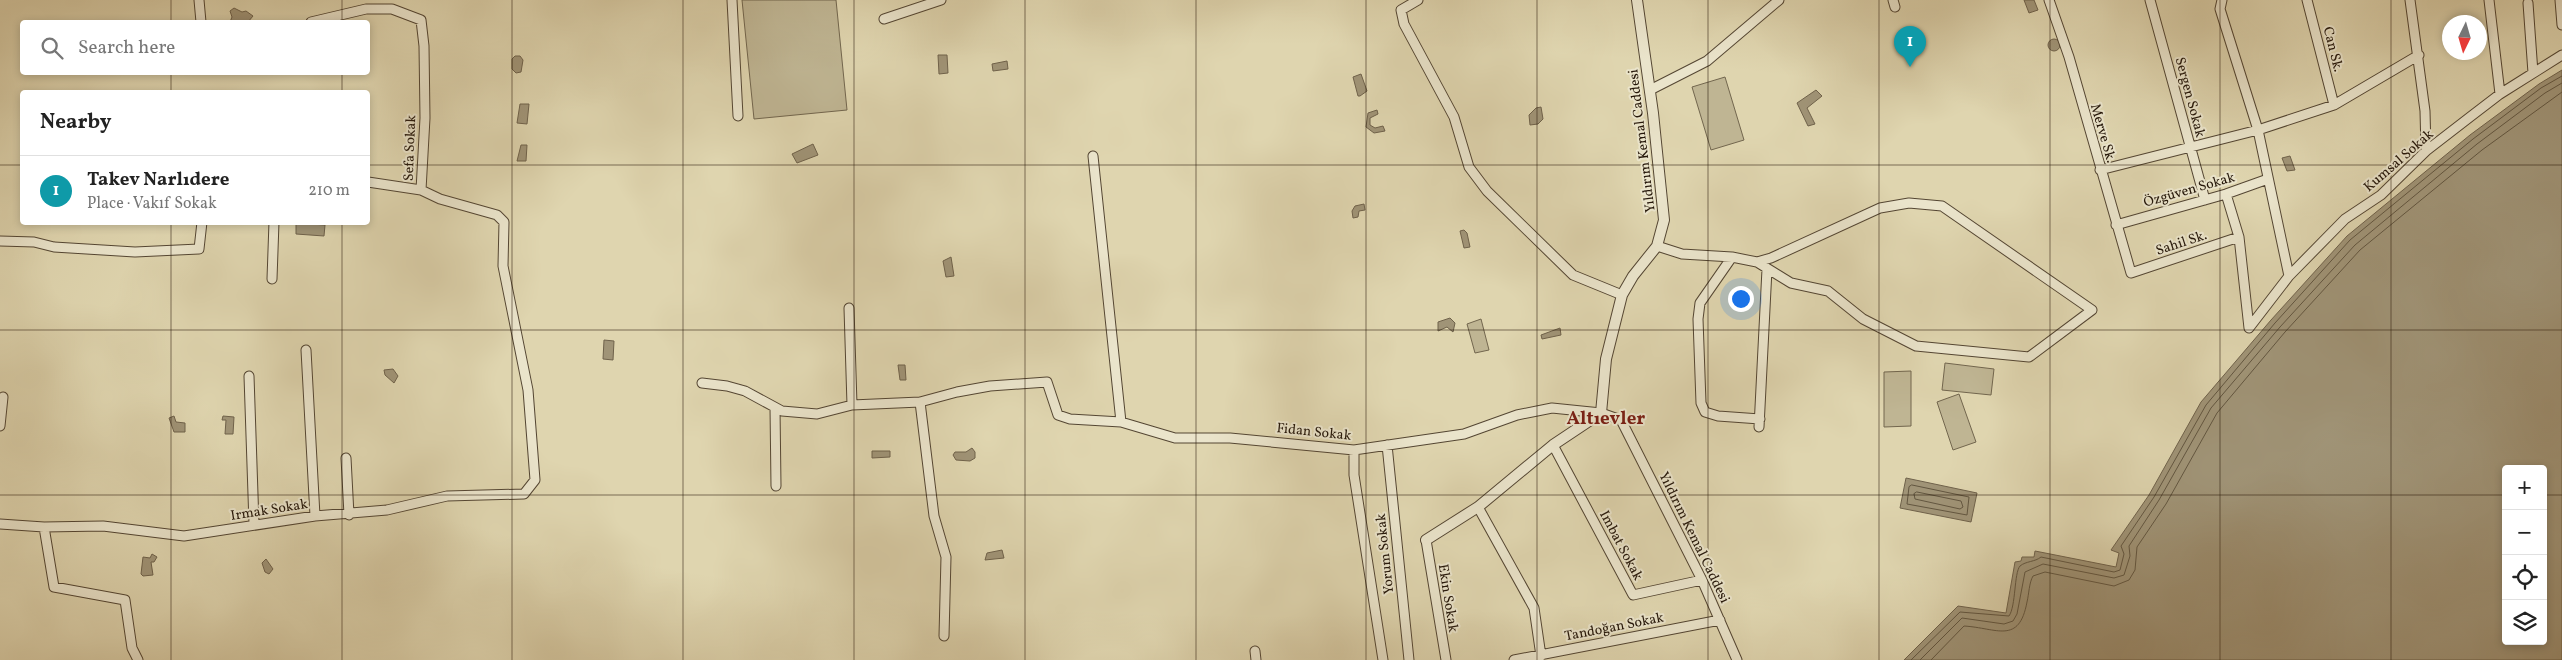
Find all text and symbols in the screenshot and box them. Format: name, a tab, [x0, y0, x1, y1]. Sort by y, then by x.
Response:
north arrow	[2442, 15, 2487, 60]
search box	[20, 20, 370, 75]
street label: Can Sk.	[2318, 25, 2347, 74]
pin: 1	[1894, 26, 1926, 67]
icon: search	[38, 34, 66, 62]
text: Search here	[78, 35, 175, 61]
street label: Sergen Sokak	[2170, 55, 2209, 140]
street label: Yıldırım Kemal Caddesi	[1624, 68, 1661, 214]
street label: Merve Sk.	[2085, 102, 2120, 165]
text: Nearby	[40, 108, 111, 137]
street label: Sefa Sokak	[400, 114, 421, 181]
street label: Kumsal Sokak	[2360, 125, 2438, 197]
text: Takev Narlıdere	[87, 167, 229, 193]
street label: Özgüven Sokak	[2142, 168, 2238, 213]
text: 1	[53, 180, 59, 202]
text: 210 m	[308, 180, 350, 202]
text: Place · Vakıf Sokak	[87, 193, 217, 215]
street label: Sahil Sk.	[2153, 226, 2210, 261]
your location	[1728, 286, 1754, 312]
district label: Altıevler	[1567, 406, 1645, 432]
street label: Fidan Sokak	[1276, 419, 1352, 446]
map controls	[2502, 465, 2547, 645]
button: +	[2502, 465, 2547, 510]
street label: Yıldırım Kemal Caddesi	[1654, 469, 1734, 607]
street label: Irmak Sokak	[229, 495, 310, 526]
street label: Imbat Sokak	[1594, 507, 1647, 584]
button: −	[2502, 510, 2547, 555]
street label: Yorum Sokak	[1372, 512, 1399, 595]
button: locate	[2502, 555, 2547, 600]
street label: Ekin Sokak	[1433, 563, 1462, 634]
button: layers	[2502, 600, 2547, 645]
street label: Tandoğan Sokak	[1563, 608, 1666, 646]

